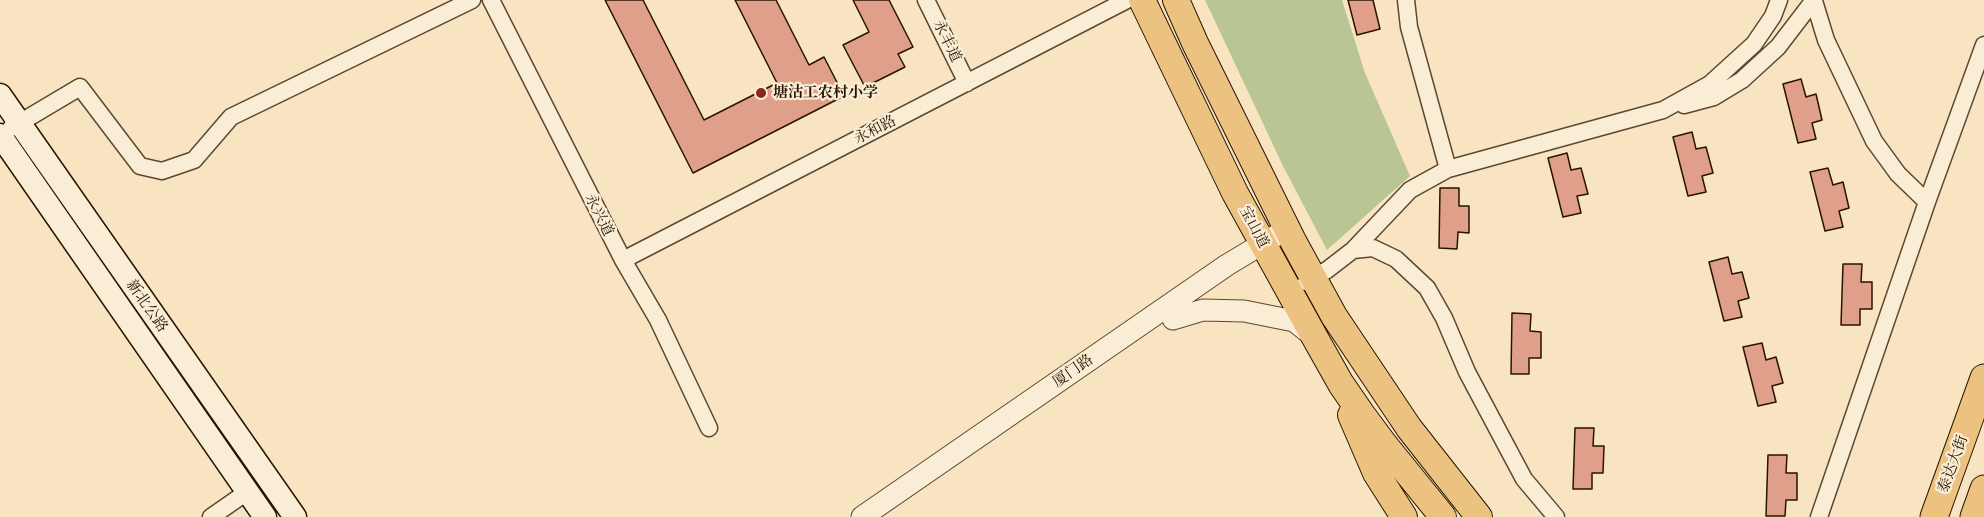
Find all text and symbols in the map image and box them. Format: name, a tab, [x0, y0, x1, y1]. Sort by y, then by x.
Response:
street label: 永丰道	[929, 17, 965, 65]
place label: 塘沽工农村小学	[773, 84, 878, 102]
marker: 塘沽工农村小学	[754, 86, 768, 100]
street label: 永和路	[851, 112, 899, 148]
street label: 永兴道	[581, 191, 617, 239]
street label: 宝山道	[1235, 203, 1273, 251]
street label: 新北公路	[122, 276, 172, 336]
street label: 厦门路	[1049, 351, 1097, 391]
street label: 泰达大街	[1934, 433, 1972, 495]

